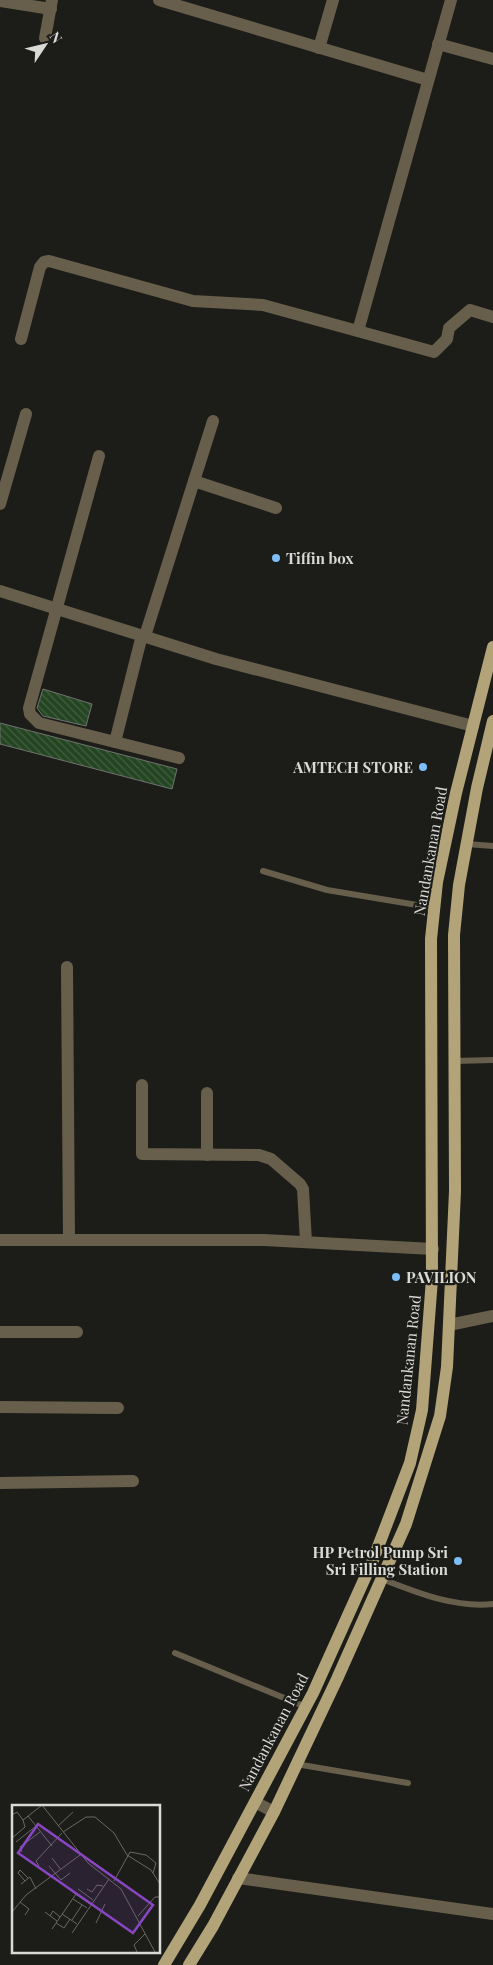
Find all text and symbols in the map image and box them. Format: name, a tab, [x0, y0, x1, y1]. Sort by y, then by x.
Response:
north arrow	[20, 20, 70, 70]
text: N	[45, 28, 67, 47]
place label: Tiffin box	[286, 548, 354, 568]
marker: Tiffin box	[270, 552, 282, 564]
place label: AMTECH STORE	[292, 757, 413, 777]
marker: AMTECH STORE	[417, 761, 429, 773]
street label: Nandankanan Road	[409, 785, 451, 917]
place label: PAVILION	[406, 1267, 477, 1287]
marker: PAVILION	[390, 1271, 402, 1283]
street label: Nandankanan Road	[391, 1294, 425, 1426]
place label: HP Petrol Pump Sri Sri Filling Station	[313, 1542, 449, 1579]
marker: HP Petrol Pump Sri Sri Filling Station	[452, 1555, 464, 1567]
street label: Nandankanan Road	[234, 1669, 313, 1794]
inset map	[12, 1805, 160, 1952]

